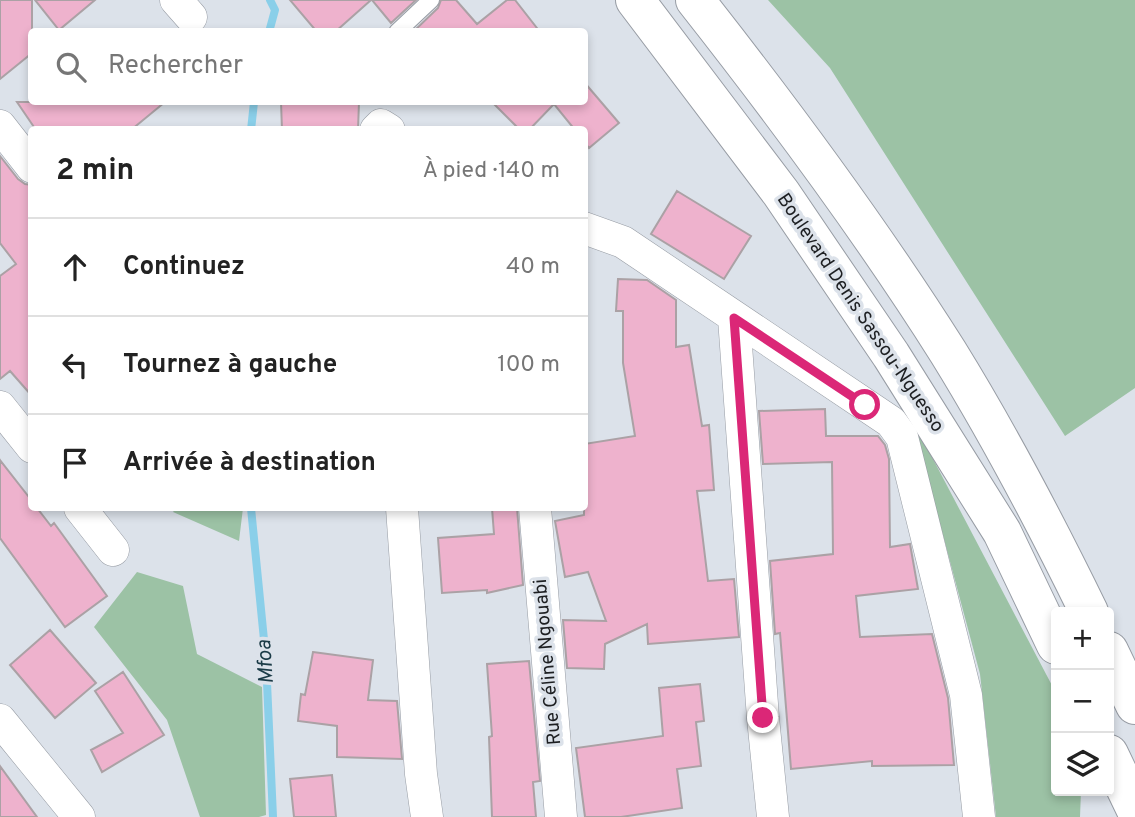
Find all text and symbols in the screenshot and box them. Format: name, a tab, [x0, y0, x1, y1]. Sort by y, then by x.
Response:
search box	[28, 28, 588, 105]
icon: search	[52, 48, 90, 86]
text: Rechercher	[108, 50, 243, 83]
text: 2 min	[56, 153, 134, 190]
text: À pied · 140 m	[422, 157, 560, 186]
street label: Boulevard Denis Sassou-Nguesso	[771, 189, 949, 437]
icon: ahead	[56, 248, 94, 286]
text: Continuez	[123, 251, 245, 284]
text: 40 m	[506, 253, 560, 282]
icon: left	[56, 346, 94, 384]
text: Tournez à gauche	[123, 349, 337, 382]
text: 100 m	[497, 351, 560, 380]
route start	[849, 389, 880, 420]
icon: arrive	[56, 444, 94, 482]
text: Arrivée à destination	[123, 447, 376, 480]
street label: Rue Céline Ngouabi	[529, 578, 567, 746]
map controls	[1051, 607, 1114, 796]
button: +	[1051, 607, 1114, 670]
water label: Mfoa	[251, 639, 281, 685]
button: −	[1051, 670, 1114, 733]
route end	[747, 702, 778, 733]
button: layers	[1051, 733, 1114, 796]

